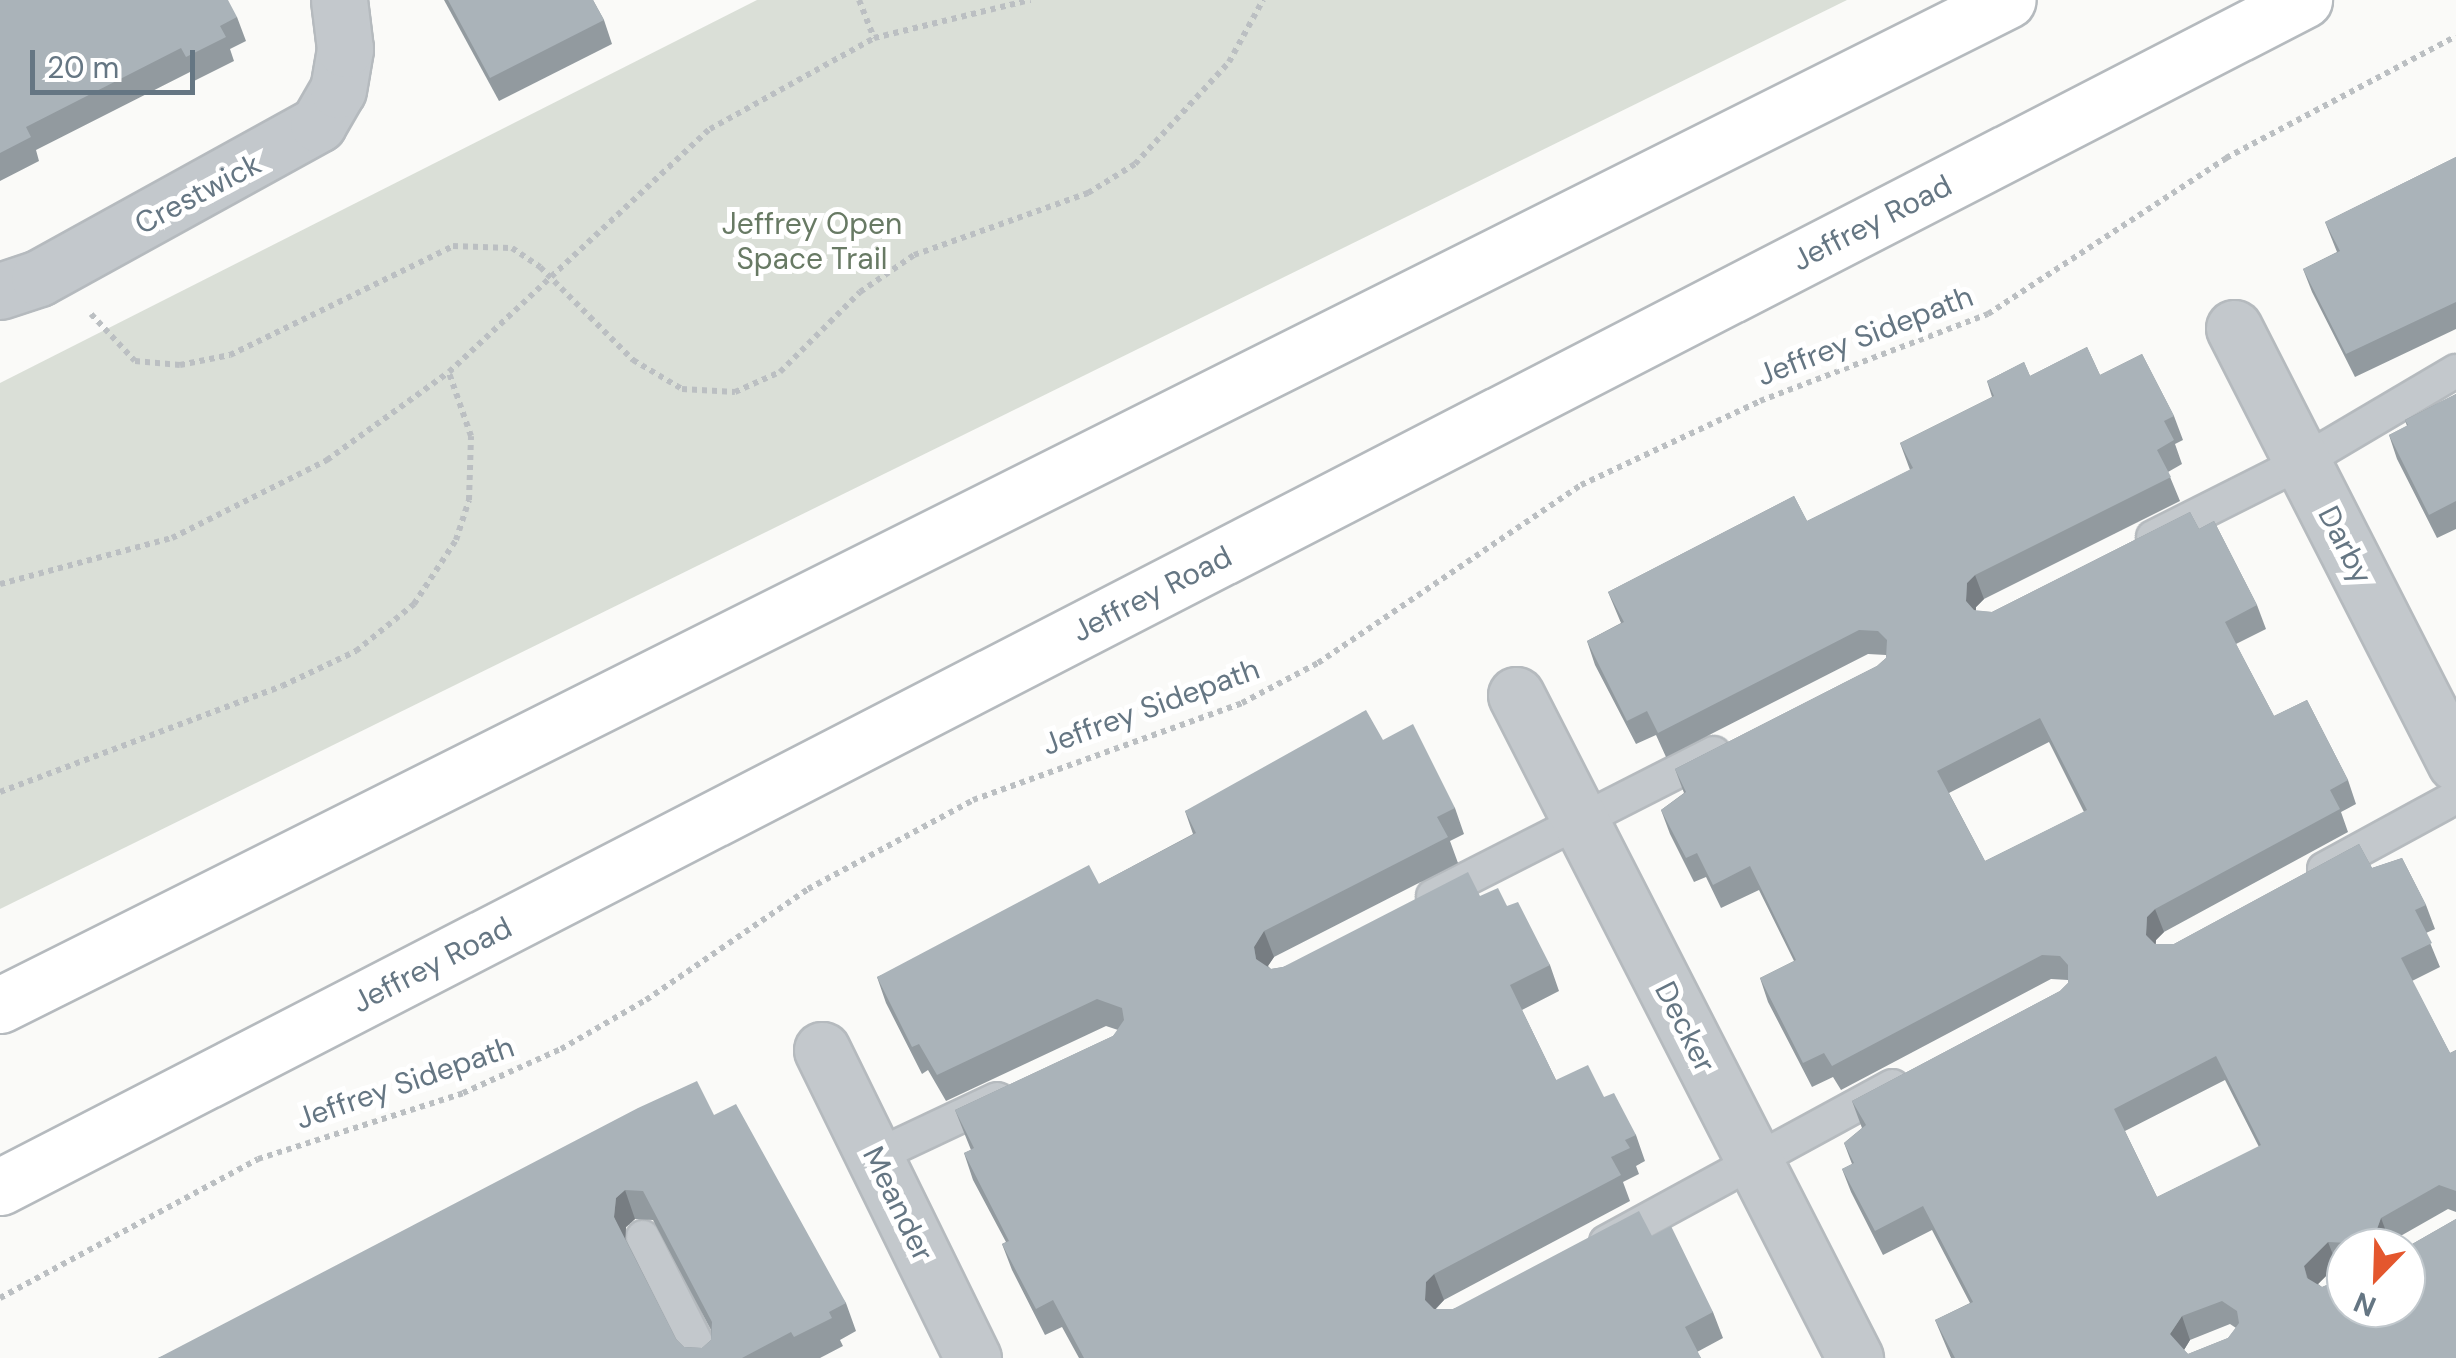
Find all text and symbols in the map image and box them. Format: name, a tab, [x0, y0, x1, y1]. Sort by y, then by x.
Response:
scale bar	[35, 30, 200, 92]
text: 20 m	[47, 48, 119, 87]
street label: Crestwick	[129, 146, 267, 242]
street label: Jeffrey Road	[1786, 167, 1958, 279]
park label: Jeffrey Open Space Trail	[722, 206, 902, 276]
street label: Jeffrey Sidepath	[1752, 278, 1978, 394]
street label: Darby	[2310, 500, 2380, 590]
street label: Jeffrey Road	[1066, 538, 1238, 650]
street label: Jeffrey Sidepath	[1038, 651, 1264, 763]
street label: Jeffrey Road	[346, 909, 518, 1021]
street label: Decker	[1647, 976, 1723, 1078]
street label: Jeffrey Sidepath	[291, 1029, 519, 1137]
street label: Meander	[855, 1141, 941, 1267]
north arrow	[2326, 1228, 2426, 1328]
text: N	[2348, 1283, 2381, 1325]

